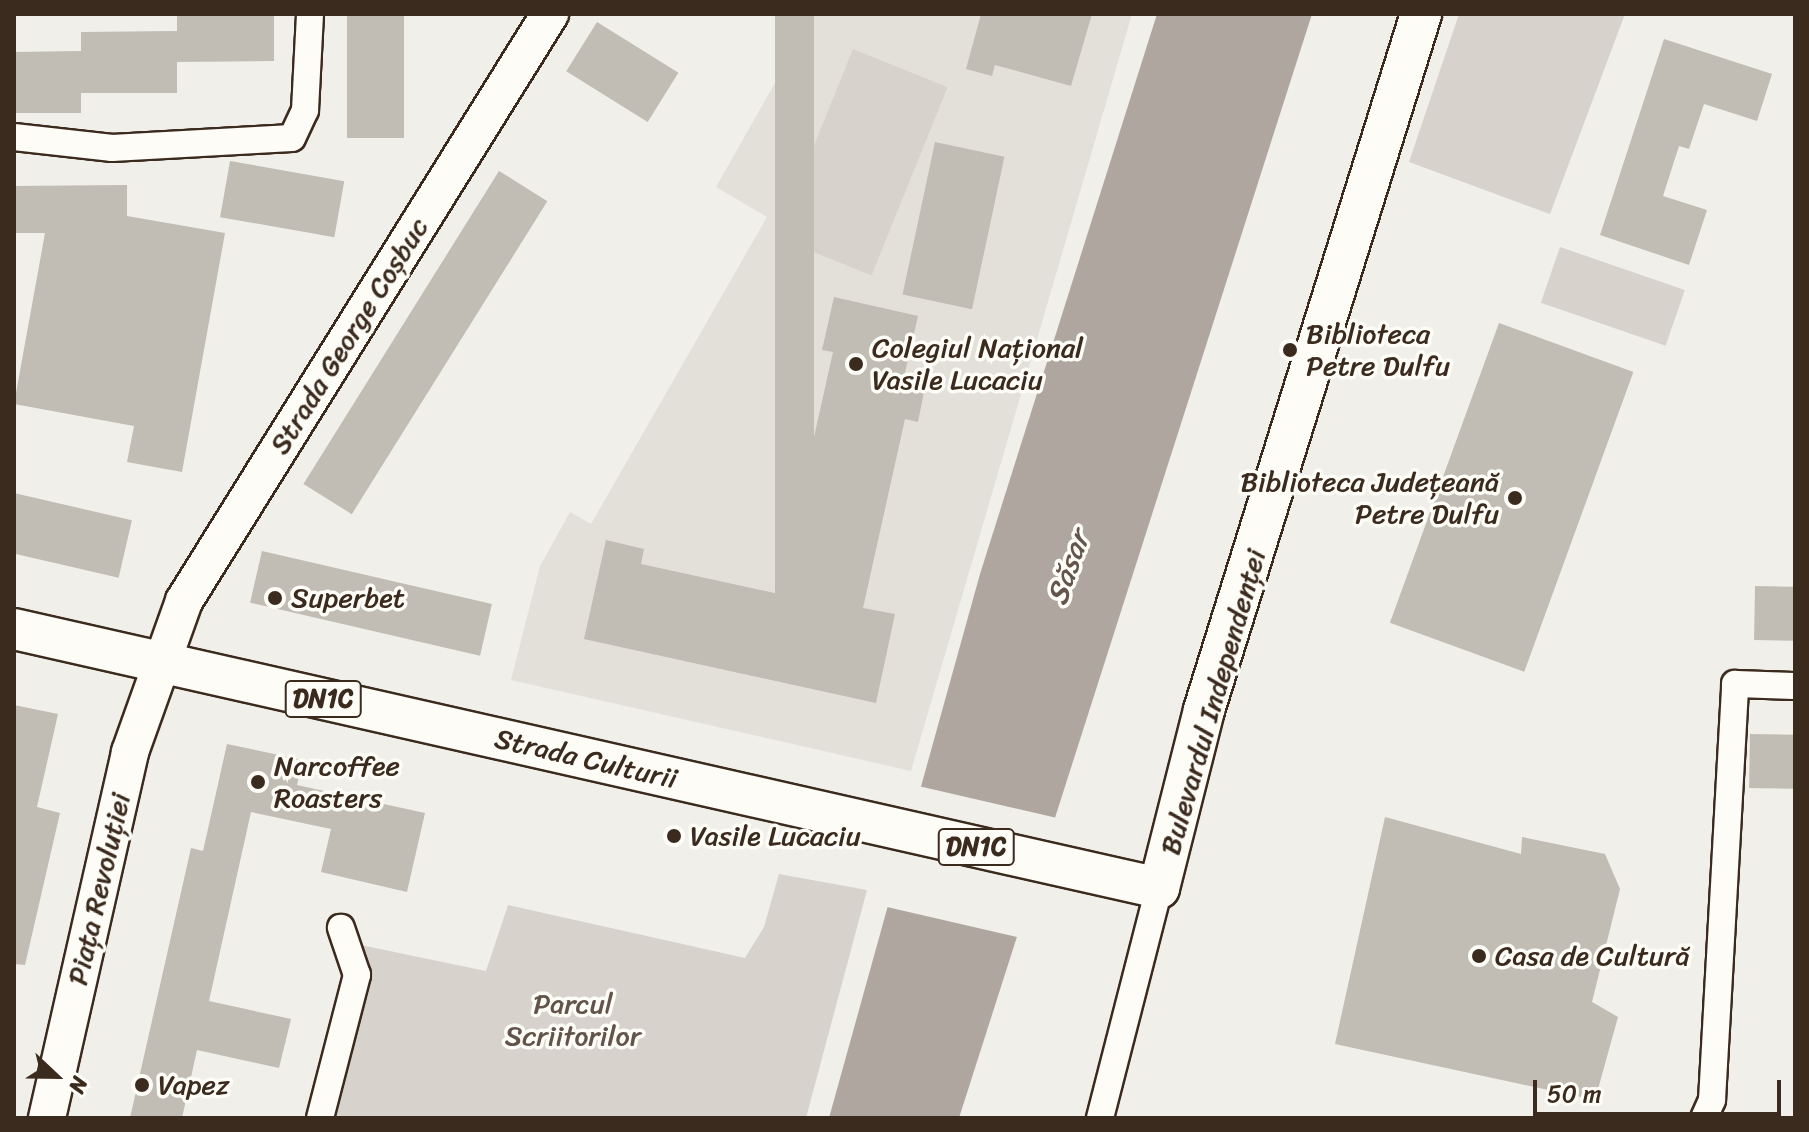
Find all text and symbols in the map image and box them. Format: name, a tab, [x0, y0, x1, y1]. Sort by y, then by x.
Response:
street label: Strada George Coșbuc	[262, 211, 436, 461]
place label: Biblioteca Petre Dulfu	[1306, 317, 1450, 383]
place label: Colegiul Național Vasile Lucaciu	[872, 331, 1083, 397]
marker: Biblioteca Petre Dulfu	[1281, 341, 1299, 359]
marker: Colegiul Național Vasile Lucaciu	[847, 355, 865, 373]
place label: Biblioteca Județeană Petre Dulfu	[1241, 465, 1499, 531]
marker: Biblioteca Județeană Petre Dulfu	[1506, 489, 1524, 507]
water label: Săsar	[1039, 527, 1097, 609]
street label: Bulevardul Independenței	[1153, 545, 1273, 859]
place label: Superbet	[291, 581, 405, 615]
marker: Superbet	[266, 589, 284, 607]
road number: DN1C	[283, 677, 363, 721]
street label: Strada Culturii	[492, 722, 680, 796]
place label: Narcoffee Roasters	[274, 749, 400, 815]
marker: Narcoffee Roasters	[249, 773, 267, 791]
street label: Piața Revoluției	[61, 790, 137, 988]
place label: Vasile Lucaciu	[690, 819, 861, 853]
road number: DN1C	[936, 825, 1016, 869]
marker: Vasile Lucaciu	[665, 827, 683, 845]
place label: Casa de Cultură	[1495, 939, 1690, 973]
marker: Casa de Cultură	[1470, 947, 1488, 965]
park label: Parcul Scriitorilor	[505, 987, 641, 1053]
north arrow	[16, 1036, 96, 1116]
scale bar	[1537, 1064, 1785, 1114]
place label: Vapez	[158, 1068, 229, 1102]
text: N	[58, 1071, 100, 1100]
text: 50 m	[1547, 1073, 1602, 1115]
marker: Vapez	[133, 1076, 151, 1094]

